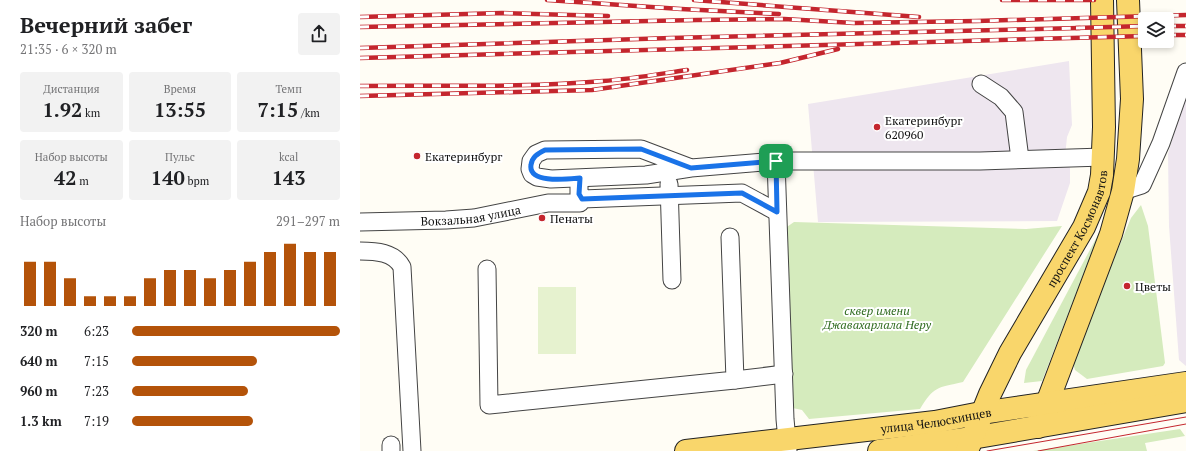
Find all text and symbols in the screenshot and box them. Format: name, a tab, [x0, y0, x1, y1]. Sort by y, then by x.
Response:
text: Вечерний забег	[20, 10, 192, 39]
map controls	[1138, 12, 1174, 48]
button: layers	[1138, 12, 1174, 48]
button: share	[298, 13, 340, 55]
text: 21:35 · 6 × 320 m	[20, 40, 117, 58]
text: Дистанция	[43, 82, 99, 96]
text: Время	[164, 82, 196, 96]
text: Темп	[275, 82, 302, 96]
text: 1.92	[42, 96, 82, 123]
text: 13:55	[154, 96, 206, 123]
text: 7:15	[257, 96, 298, 123]
text: km	[82, 106, 100, 120]
text: /km	[298, 106, 320, 120]
place label: Екатеринбург 620960	[885, 113, 962, 142]
marker: Екатеринбург 620960	[872, 122, 882, 132]
pin	[759, 144, 793, 178]
place label: Екатеринбург	[425, 149, 502, 164]
text: Набор высоты	[35, 150, 108, 164]
text: Пульс	[165, 150, 195, 164]
text: kcal	[279, 150, 298, 164]
icon: arrive	[765, 150, 787, 172]
marker: Екатеринбург	[412, 151, 422, 161]
text: 42	[54, 164, 77, 191]
text: 140	[151, 164, 185, 191]
text: 143	[272, 164, 306, 191]
street label: проспект Космонавтов	[1043, 170, 1110, 290]
text: m	[77, 174, 89, 188]
text: bpm	[185, 174, 209, 188]
street label: Вокзальная улица	[420, 201, 522, 228]
place label: Пенаты	[550, 211, 593, 226]
text: Набор высоты	[20, 212, 106, 230]
text: 291–297 m	[276, 212, 340, 230]
marker: Пенаты	[537, 213, 547, 223]
place label: Цветы	[1135, 279, 1171, 294]
marker: Цветы	[1122, 281, 1132, 291]
park label: сквер имени Джавахарлала Неру	[822, 303, 932, 332]
text: 320 m	[20, 322, 58, 340]
text: 6:23	[84, 322, 109, 340]
text: 640 m	[20, 352, 58, 370]
text: 7:15	[84, 352, 109, 370]
text: 960 m	[20, 382, 58, 400]
text: 7:23	[84, 382, 109, 400]
street label: улица Челюскинцев	[879, 404, 992, 436]
text: 1.3 km	[20, 412, 62, 430]
text: 7:19	[84, 412, 109, 430]

